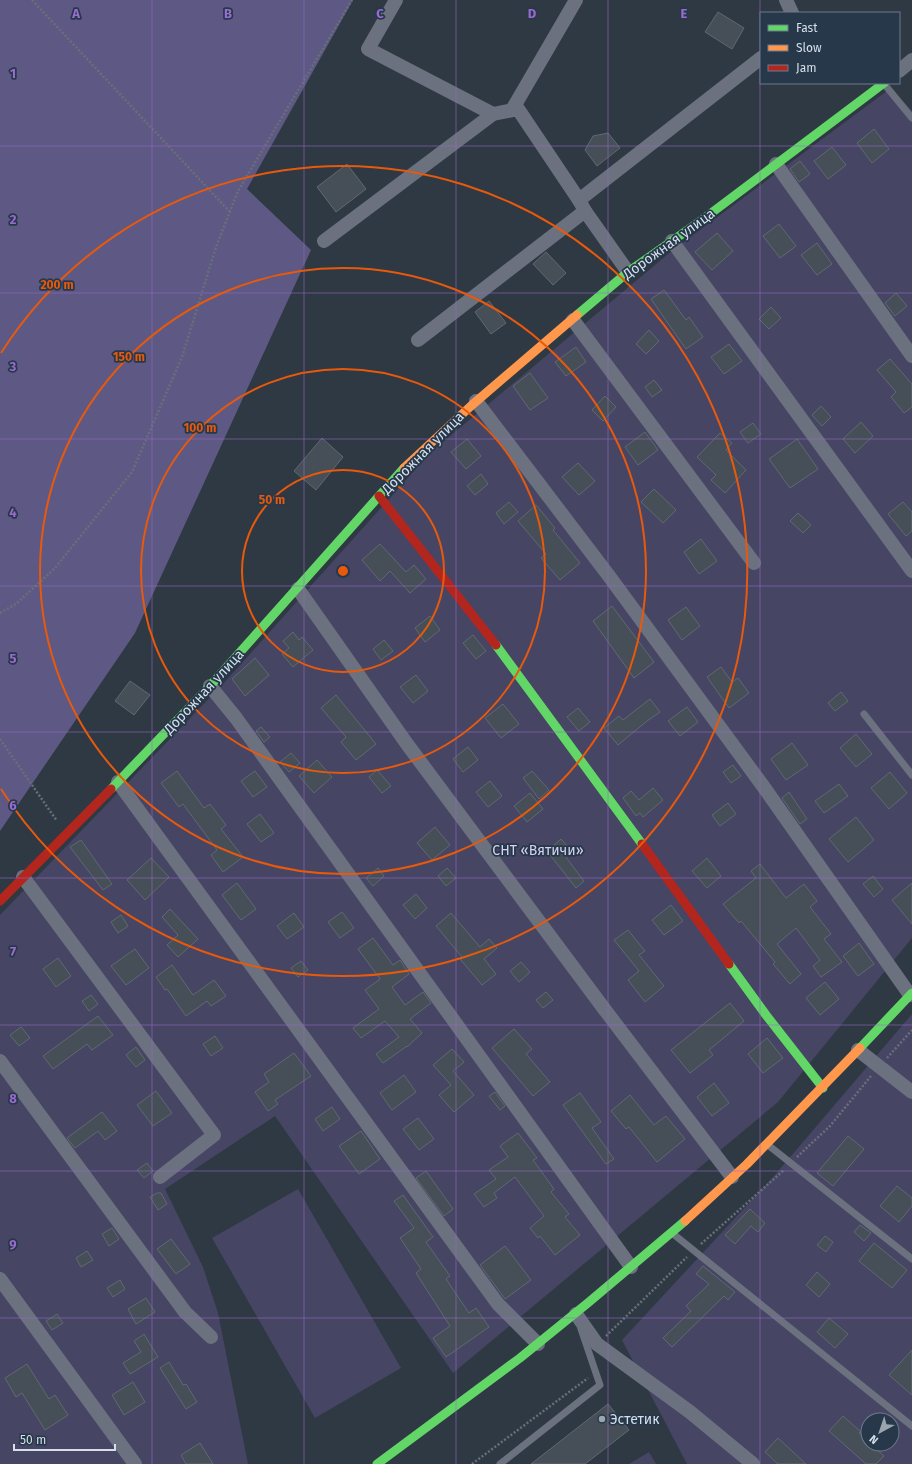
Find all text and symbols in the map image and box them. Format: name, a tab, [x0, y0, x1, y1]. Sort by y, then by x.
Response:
text: A	[71, 6, 80, 21]
text: B	[224, 6, 232, 21]
text: C	[376, 6, 384, 21]
text: D	[528, 6, 537, 21]
text: E	[681, 6, 688, 21]
legend	[760, 12, 900, 84]
text: Fast	[796, 21, 818, 35]
text: Slow	[796, 41, 822, 55]
text: Jam	[796, 61, 816, 75]
text: 1	[10, 66, 16, 81]
street label: Дорожная улица	[619, 205, 718, 284]
text: 2	[10, 212, 17, 227]
text: 200 m	[40, 278, 74, 292]
text: 150 m	[113, 350, 145, 364]
text: 3	[9, 359, 17, 374]
street label: Дорожная улица	[378, 408, 468, 498]
text: 100 m	[184, 421, 216, 435]
text: 50 m	[259, 493, 285, 507]
text: 4	[9, 505, 17, 520]
centre of rings	[336, 564, 350, 578]
street label: Дорожная улица	[160, 646, 248, 739]
text: 5	[10, 651, 17, 666]
text: 6	[9, 798, 17, 813]
park label: СНТ «Вятичи»	[492, 842, 584, 859]
text: 7	[10, 944, 16, 959]
text: 8	[9, 1091, 17, 1106]
text: 9	[9, 1237, 17, 1252]
place label: Эстетик	[610, 1411, 660, 1428]
north arrow	[860, 1412, 900, 1452]
marker: Эстетик	[597, 1414, 607, 1424]
scale bar	[14, 1426, 115, 1452]
text: N	[867, 1432, 881, 1447]
text: 50 m	[20, 1433, 46, 1447]

